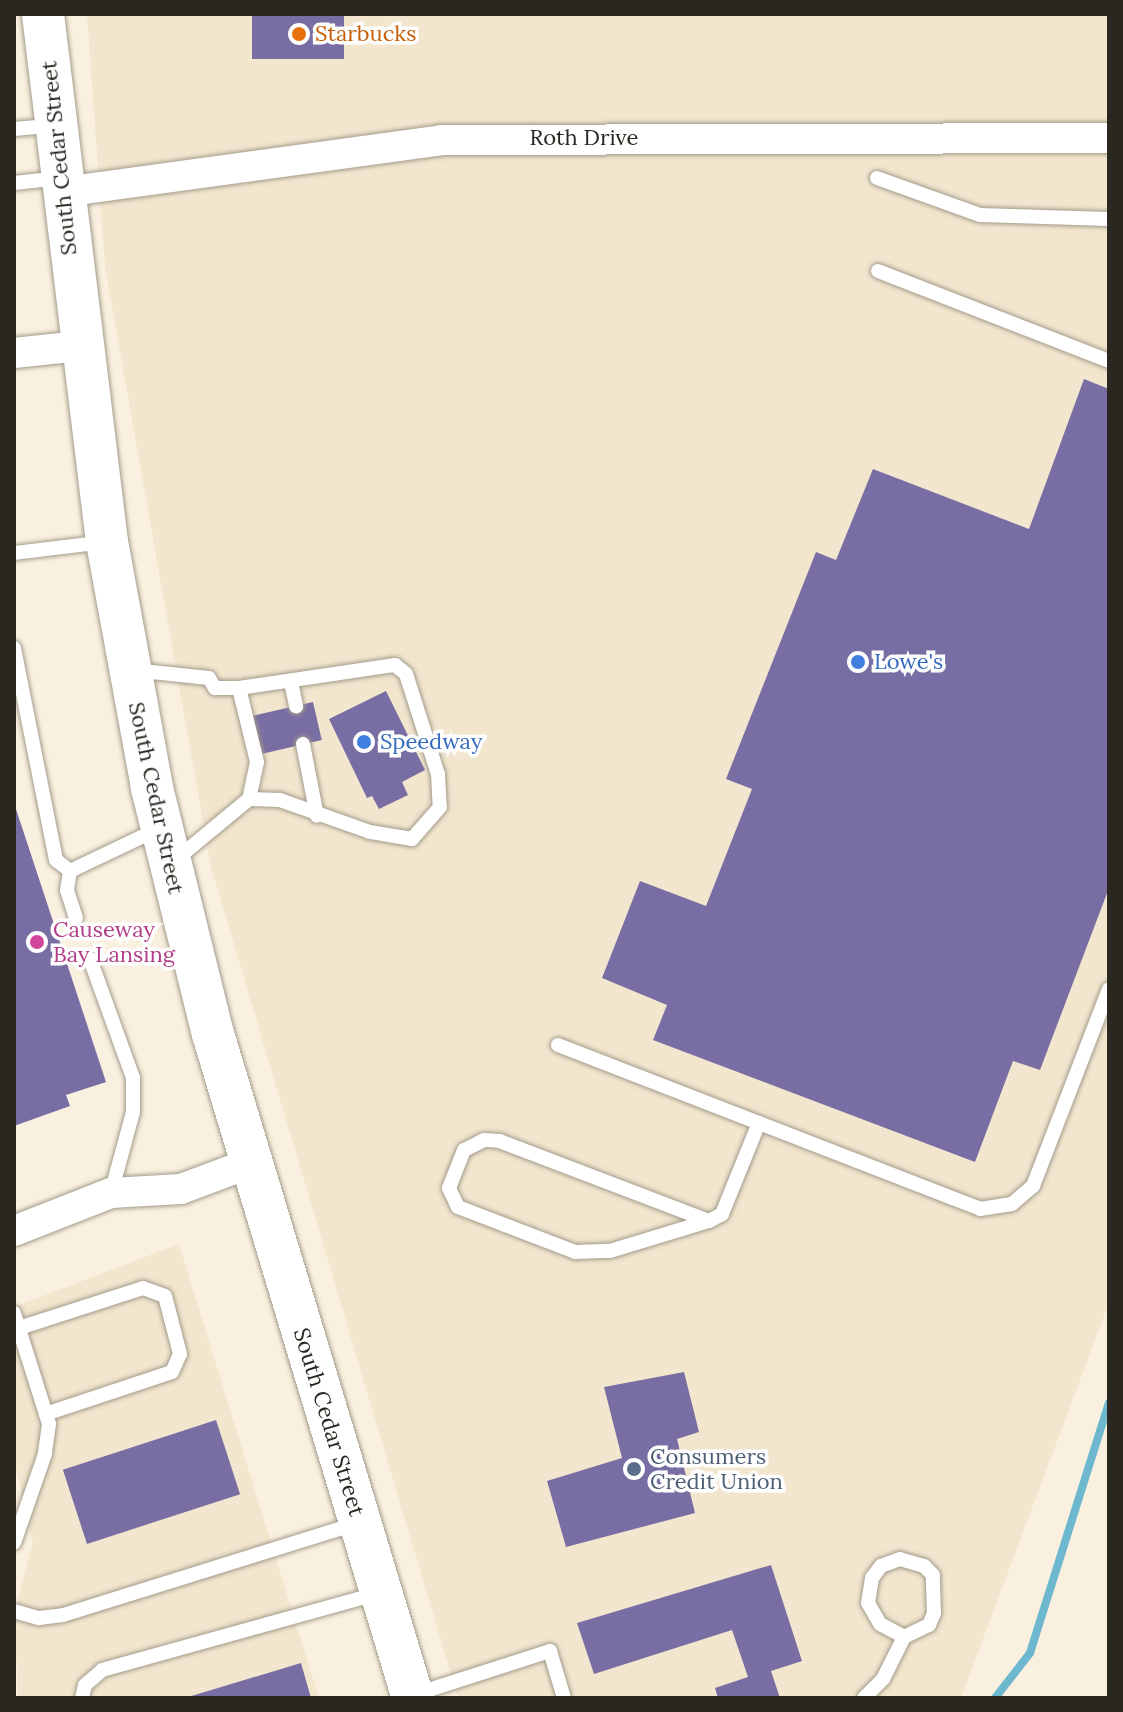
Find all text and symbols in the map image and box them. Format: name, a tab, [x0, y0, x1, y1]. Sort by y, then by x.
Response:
place label: Starbucks	[315, 21, 416, 47]
marker: Starbucks	[290, 25, 308, 43]
street label: South Cedar Street	[36, 59, 82, 257]
street label: Roth Drive	[529, 125, 639, 151]
place label: Lowe's	[874, 649, 943, 675]
marker: Lowe's	[849, 653, 867, 671]
street label: South Cedar Street	[123, 700, 189, 896]
place label: Speedway	[380, 729, 482, 755]
marker: Speedway	[355, 733, 373, 751]
place label: Causeway Bay Lansing	[53, 916, 175, 968]
marker: Causeway Bay Lansing	[28, 933, 46, 951]
street label: South Cedar Street	[288, 1325, 370, 1519]
place label: Consumers Credit Union	[650, 1443, 783, 1494]
marker: Consumers Credit Union	[625, 1460, 643, 1478]

